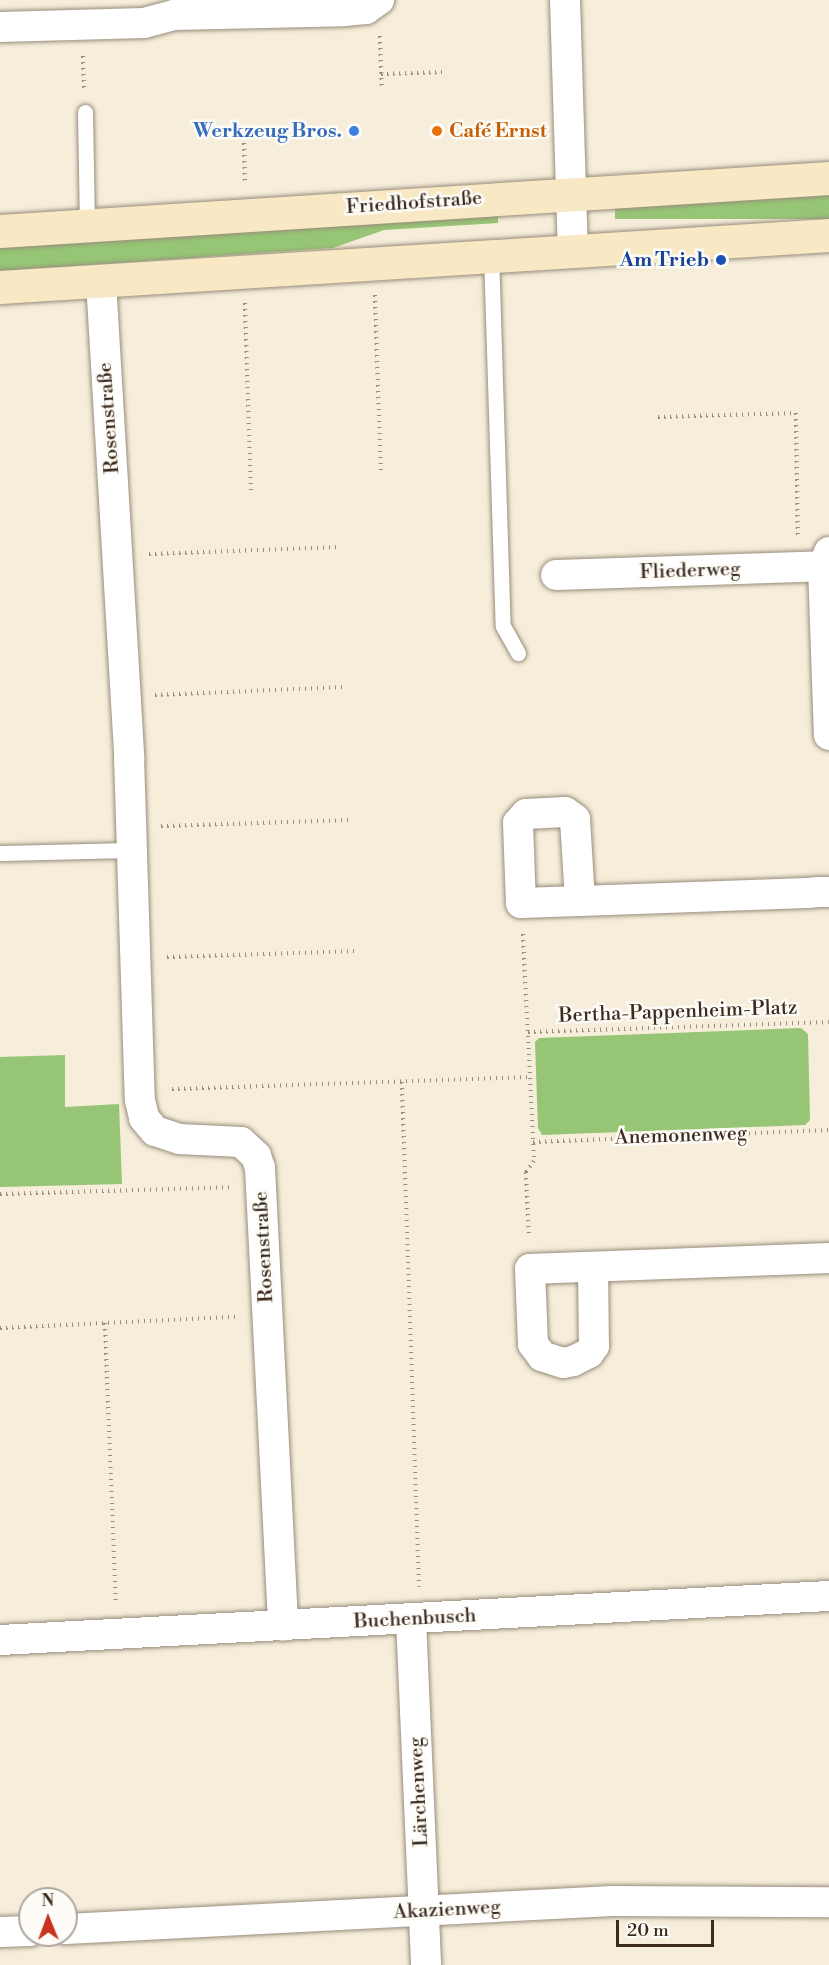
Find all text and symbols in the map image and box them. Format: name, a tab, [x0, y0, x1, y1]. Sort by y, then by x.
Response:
place label: Werkzeug Bros.	[193, 119, 342, 143]
place label: Café Ernst	[449, 119, 547, 143]
marker: Werkzeug Bros.	[347, 124, 361, 138]
marker: Café Ernst	[430, 124, 444, 138]
street label: Friedhofstraße	[345, 186, 483, 220]
place label: Am Trieb	[620, 248, 709, 272]
marker: Am Trieb	[714, 253, 728, 267]
street label: Rosenstraße	[93, 361, 125, 475]
street label: Fliederweg	[639, 557, 741, 585]
street label: Bertha-Pappenheim-Platz	[558, 996, 798, 1028]
street label: Anemonenweg	[614, 1122, 748, 1150]
street label: Rosenstraße	[249, 1191, 279, 1303]
street label: Buchenbusch	[353, 1604, 477, 1634]
street label: Lärchenweg	[404, 1737, 434, 1847]
north arrow	[18, 1887, 78, 1947]
text: N	[41, 1891, 54, 1911]
street label: Akazienweg	[393, 1895, 501, 1925]
scale bar	[619, 1908, 716, 1946]
text: 20 m	[627, 1919, 669, 1942]

